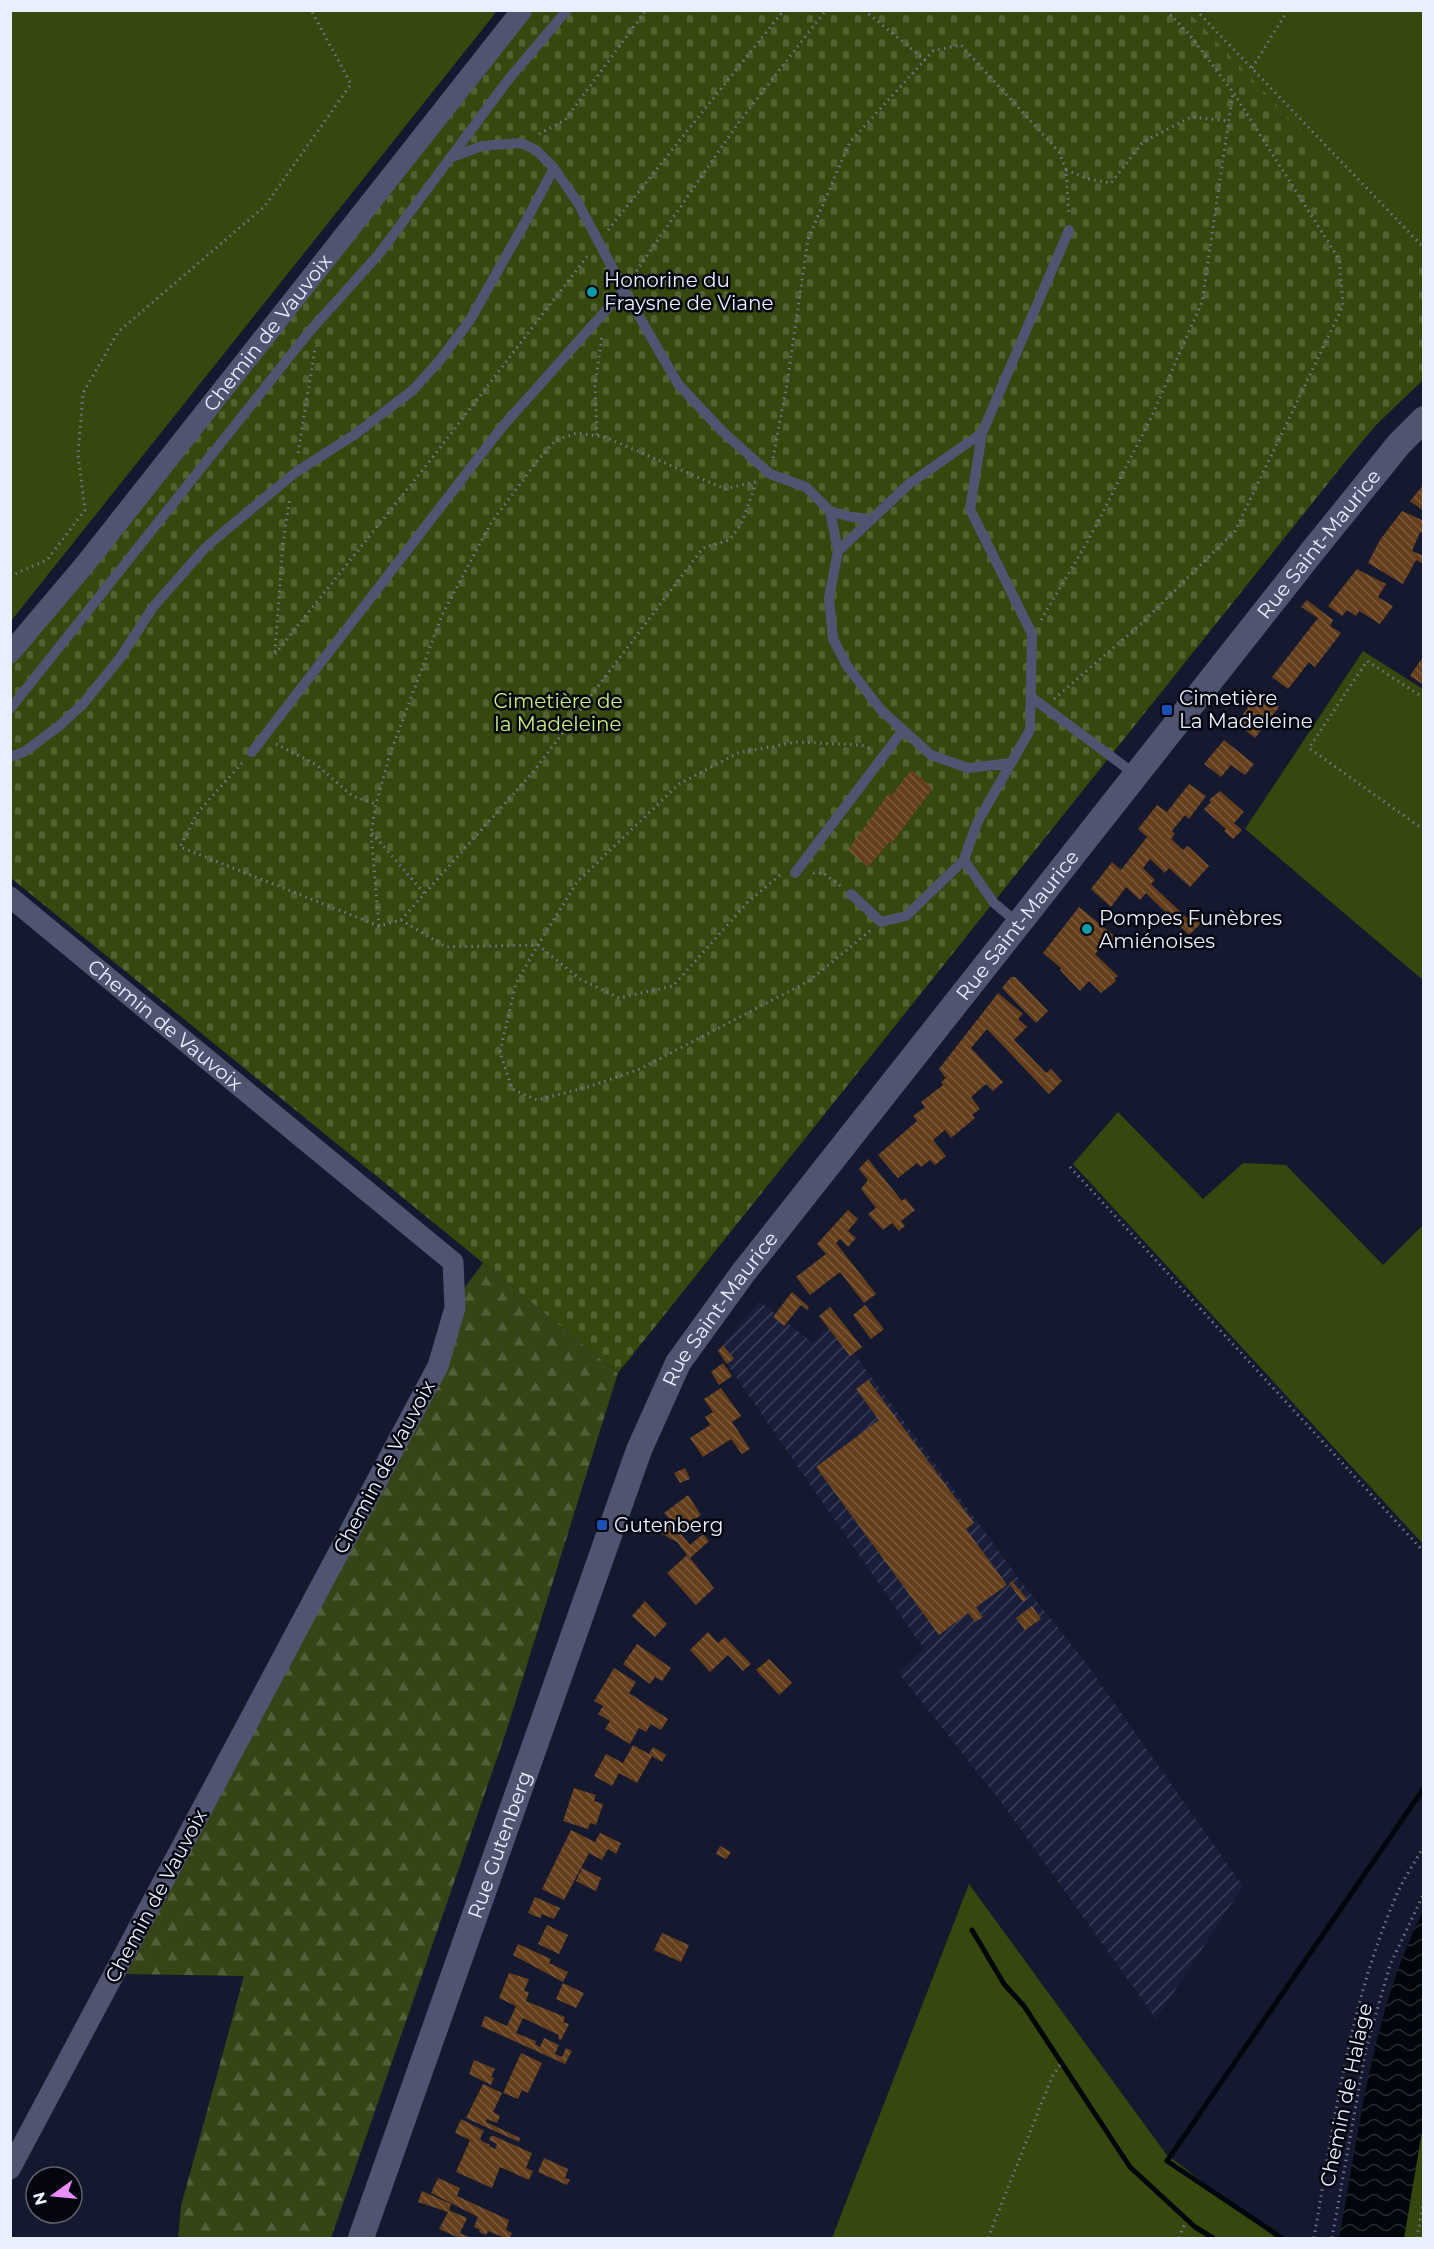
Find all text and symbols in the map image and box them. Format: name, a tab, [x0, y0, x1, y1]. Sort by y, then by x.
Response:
street label: Chemin de Vauvoix	[198, 249, 337, 416]
place label: Honorine du Fraysne de Viane	[604, 268, 774, 315]
marker: Honorine du Fraysne de Viane	[585, 285, 599, 299]
street label: Rue Saint-Maurice	[1252, 464, 1386, 624]
place label: Cimetière La Madeleine	[1179, 686, 1313, 733]
park label: Cimetière de la Madeleine	[493, 689, 623, 736]
marker: Cimetière La Madeleine	[1160, 703, 1174, 717]
street label: Rue Saint-Maurice	[951, 845, 1084, 1005]
place label: Pompes Funèbres Amiénoises	[1099, 906, 1282, 953]
marker: Pompes Funèbres Amiénoises	[1080, 922, 1094, 936]
street label: Chemin de Vauvoix	[83, 954, 248, 1096]
street label: Rue Saint-Maurice	[657, 1227, 783, 1390]
street label: Chemin de Vauvoix	[328, 1376, 440, 1558]
place label: Gutenberg	[614, 1513, 723, 1537]
marker: Gutenberg	[595, 1518, 609, 1532]
street label: Rue Gutenberg	[463, 1768, 537, 1922]
street label: Chemin de Vauvoix	[100, 1805, 212, 1987]
street label: Chemin de Halage	[1315, 2001, 1377, 2189]
north arrow	[24, 2165, 84, 2225]
text: N	[29, 2190, 51, 2207]

